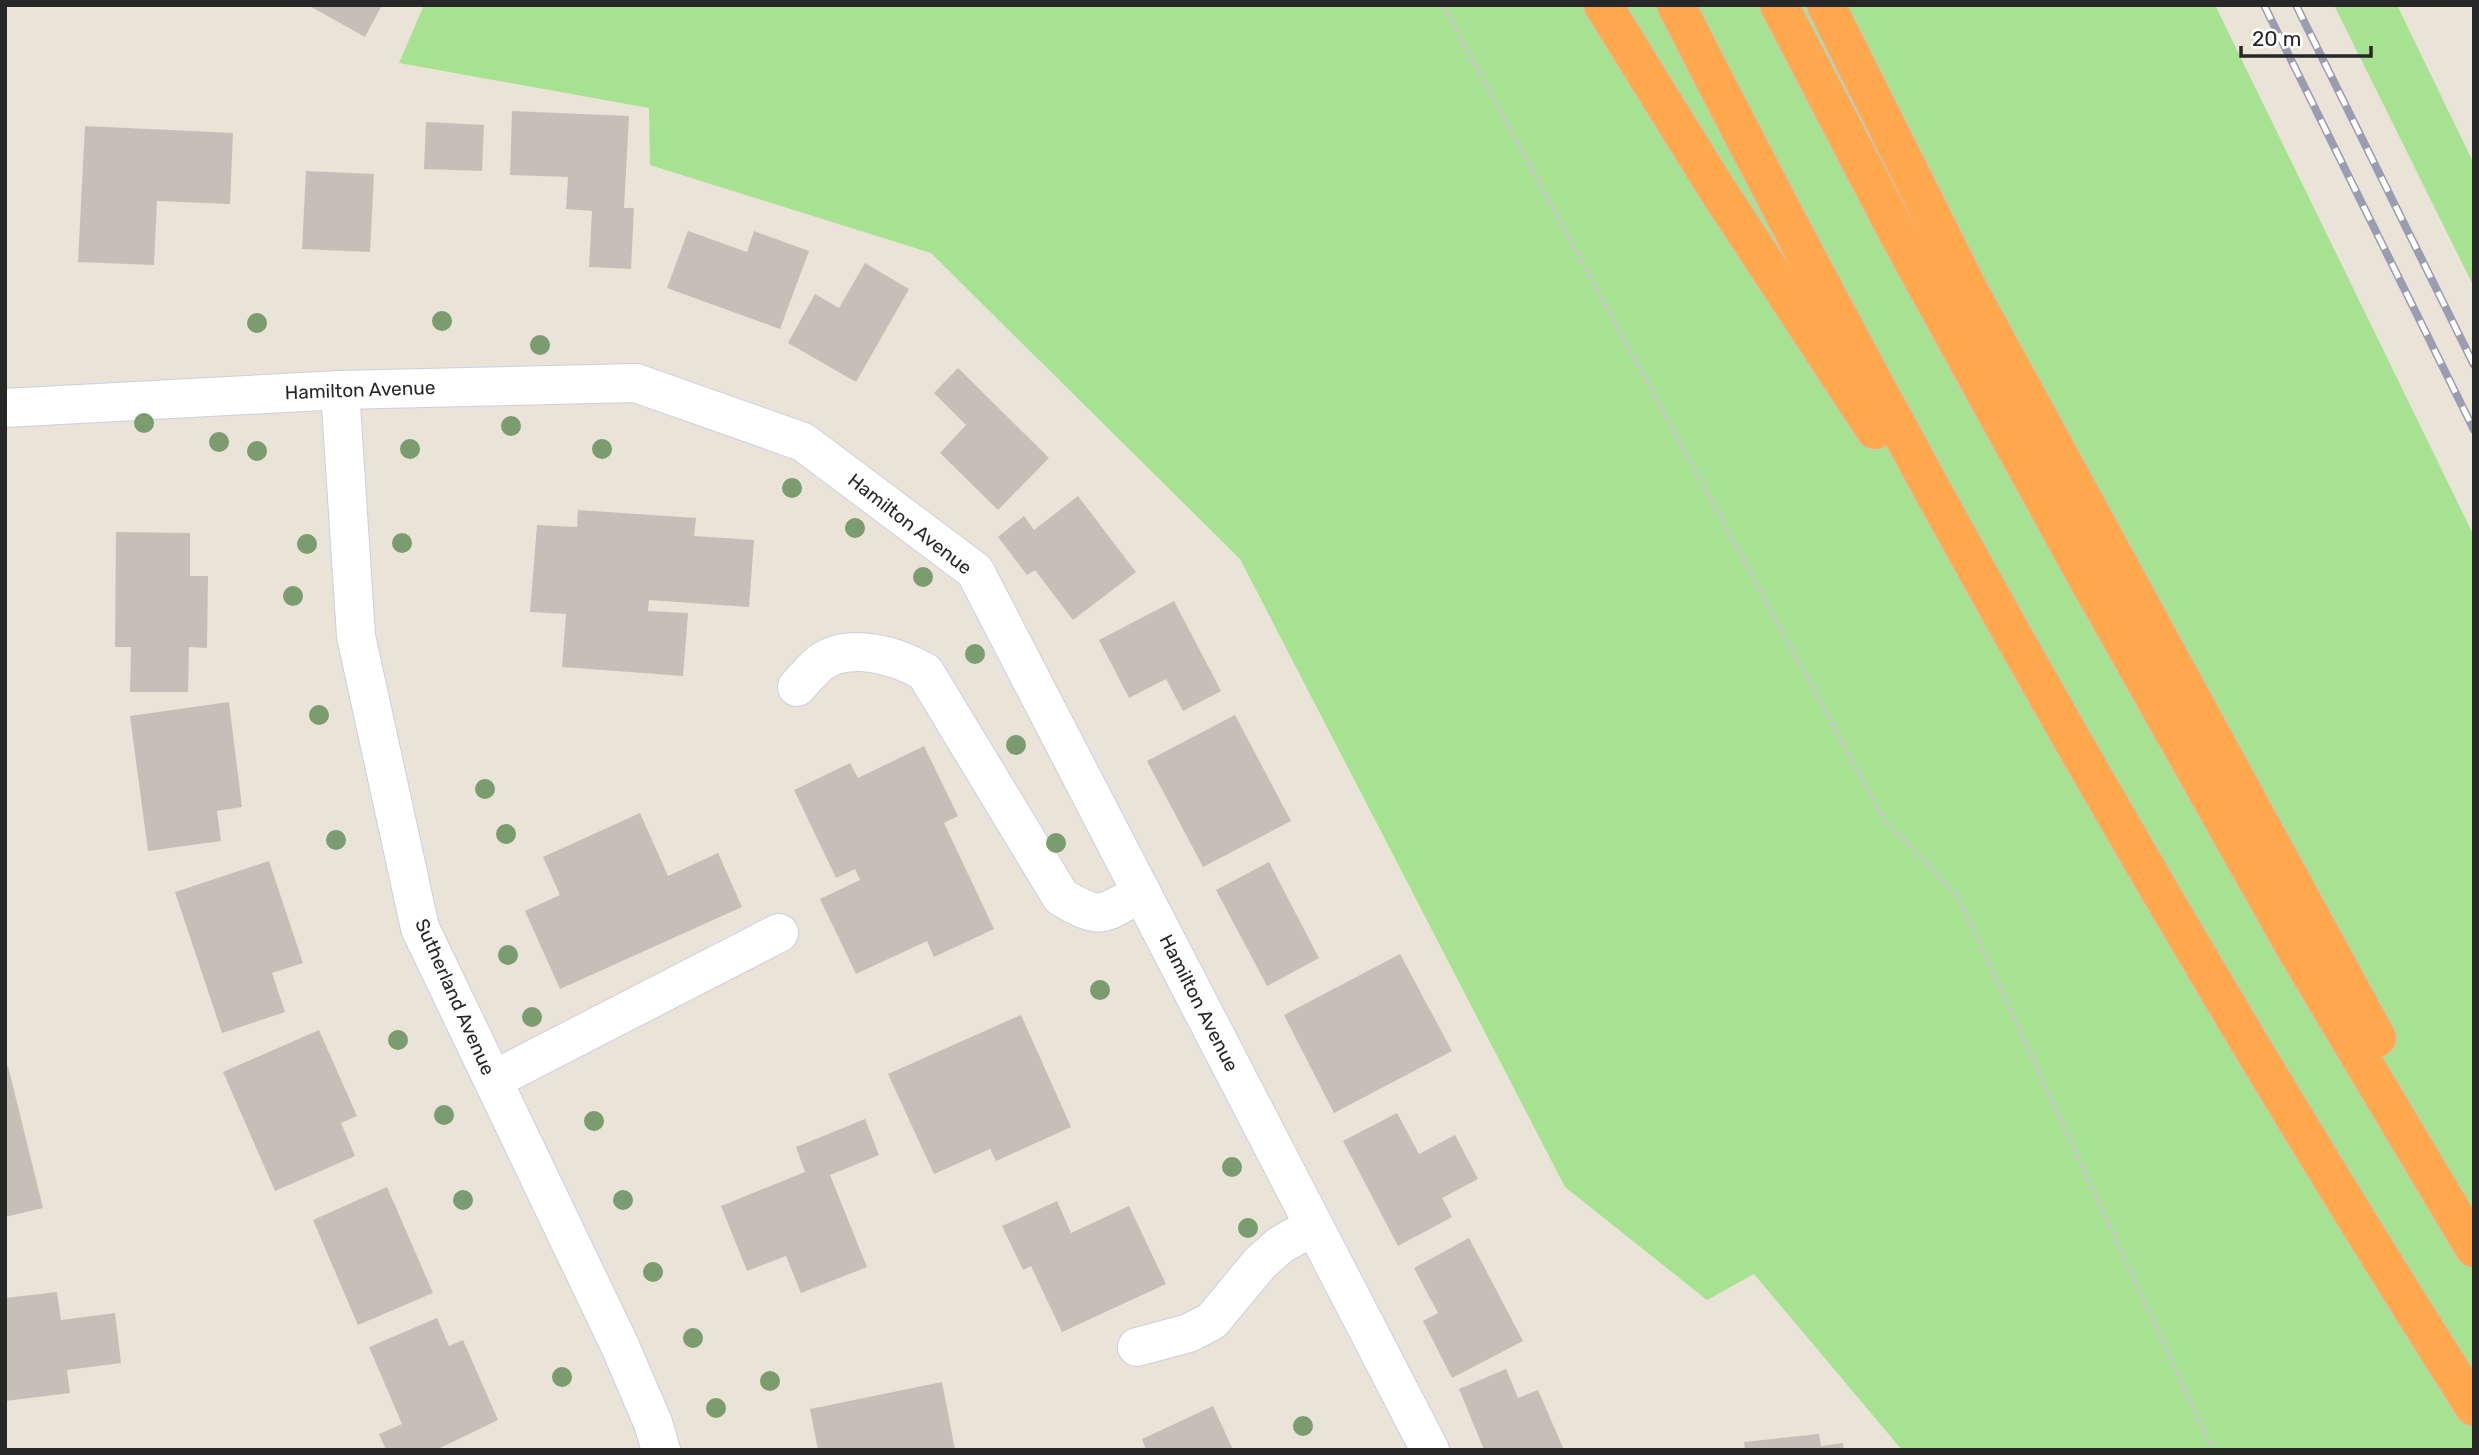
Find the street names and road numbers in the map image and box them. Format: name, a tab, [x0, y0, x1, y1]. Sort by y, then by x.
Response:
street label: Hamilton Avenue	[284, 376, 436, 404]
street label: Hamilton Avenue	[844, 469, 976, 579]
street label: Sutherland Avenue	[410, 915, 500, 1079]
street label: Hamilton Avenue	[1155, 931, 1243, 1075]

